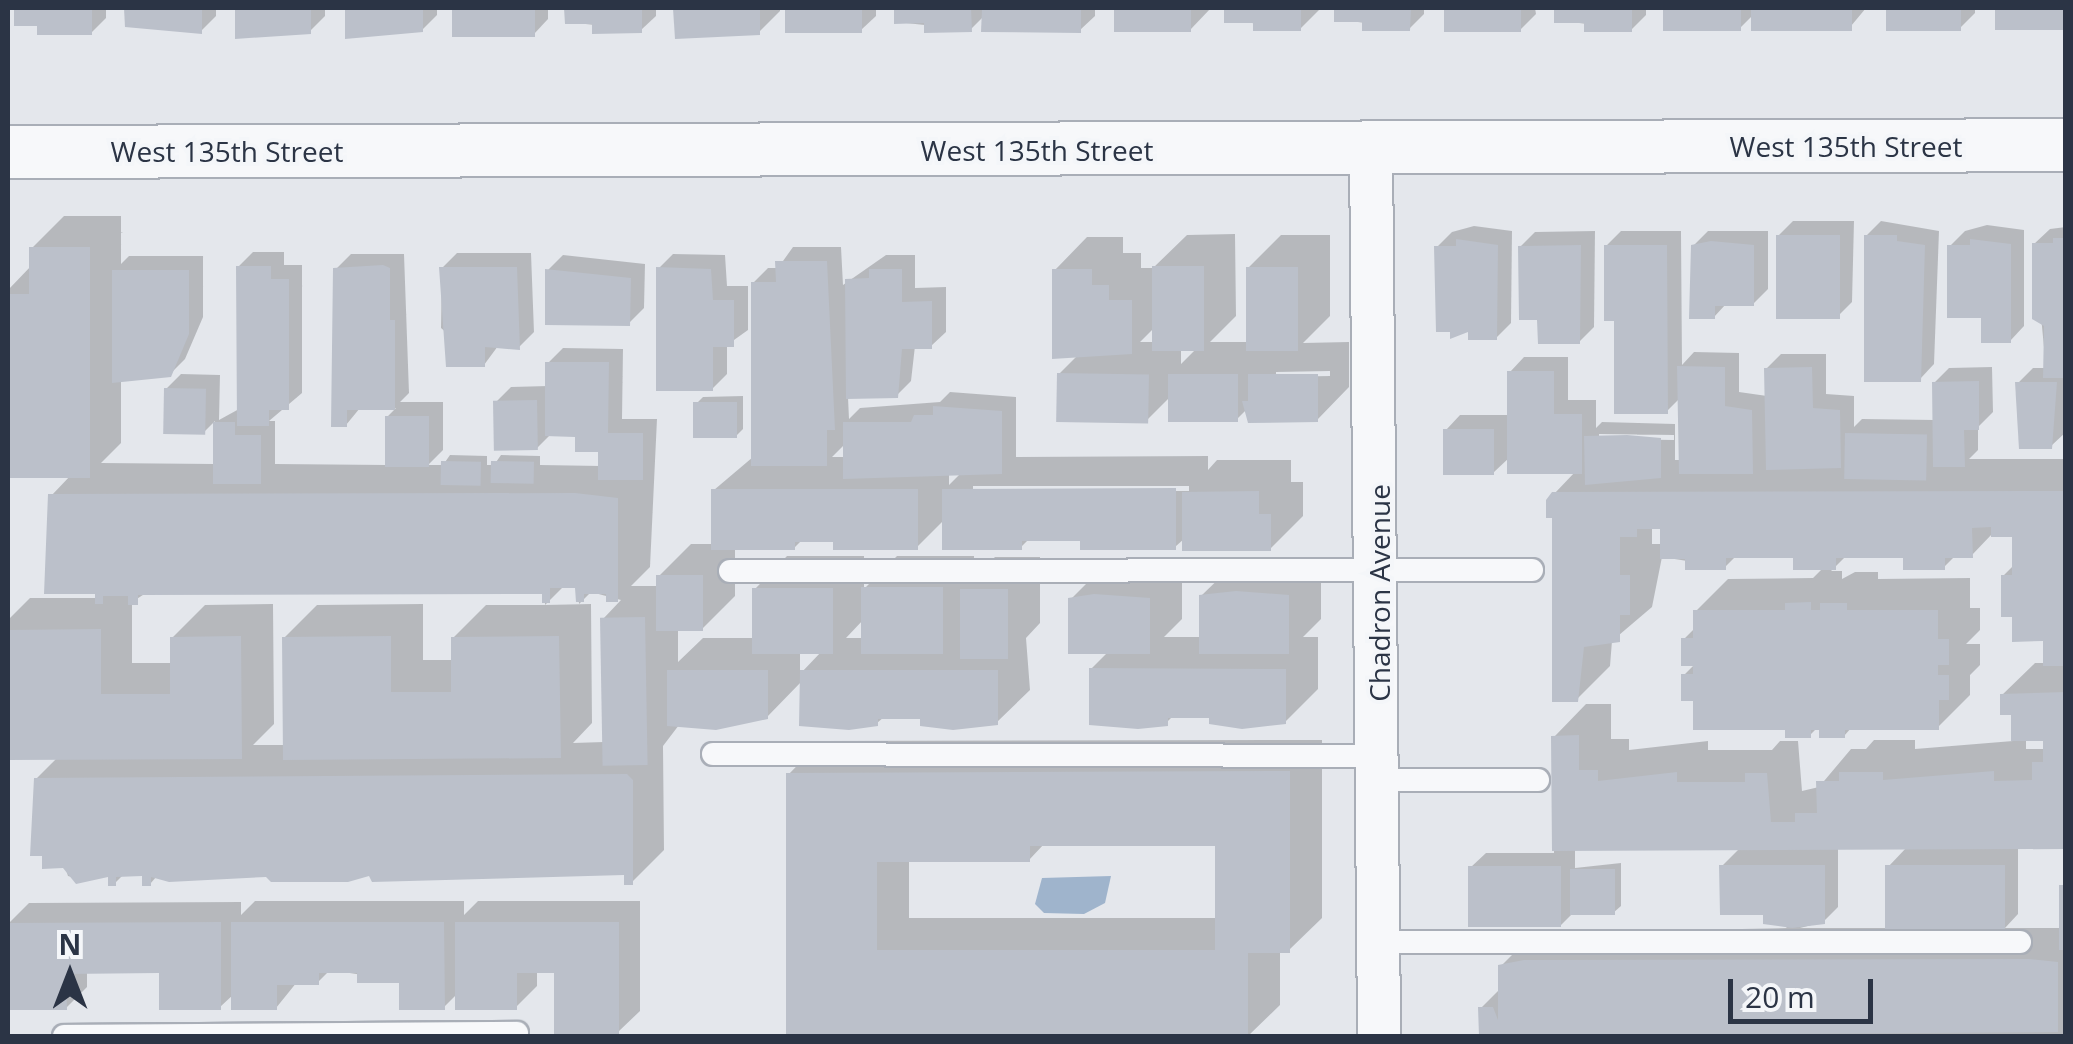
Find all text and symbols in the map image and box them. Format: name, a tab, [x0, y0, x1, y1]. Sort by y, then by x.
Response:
street label: West 135th Street	[1730, 129, 1962, 163]
street label: West 135th Street	[921, 133, 1153, 167]
street label: West 135th Street	[111, 134, 343, 168]
street label: Chadron Avenue	[1362, 484, 1396, 702]
north arrow	[20, 924, 120, 1024]
text: N	[59, 925, 81, 963]
scale bar	[1733, 959, 1878, 1021]
text: 20 m	[1745, 976, 1815, 1017]

